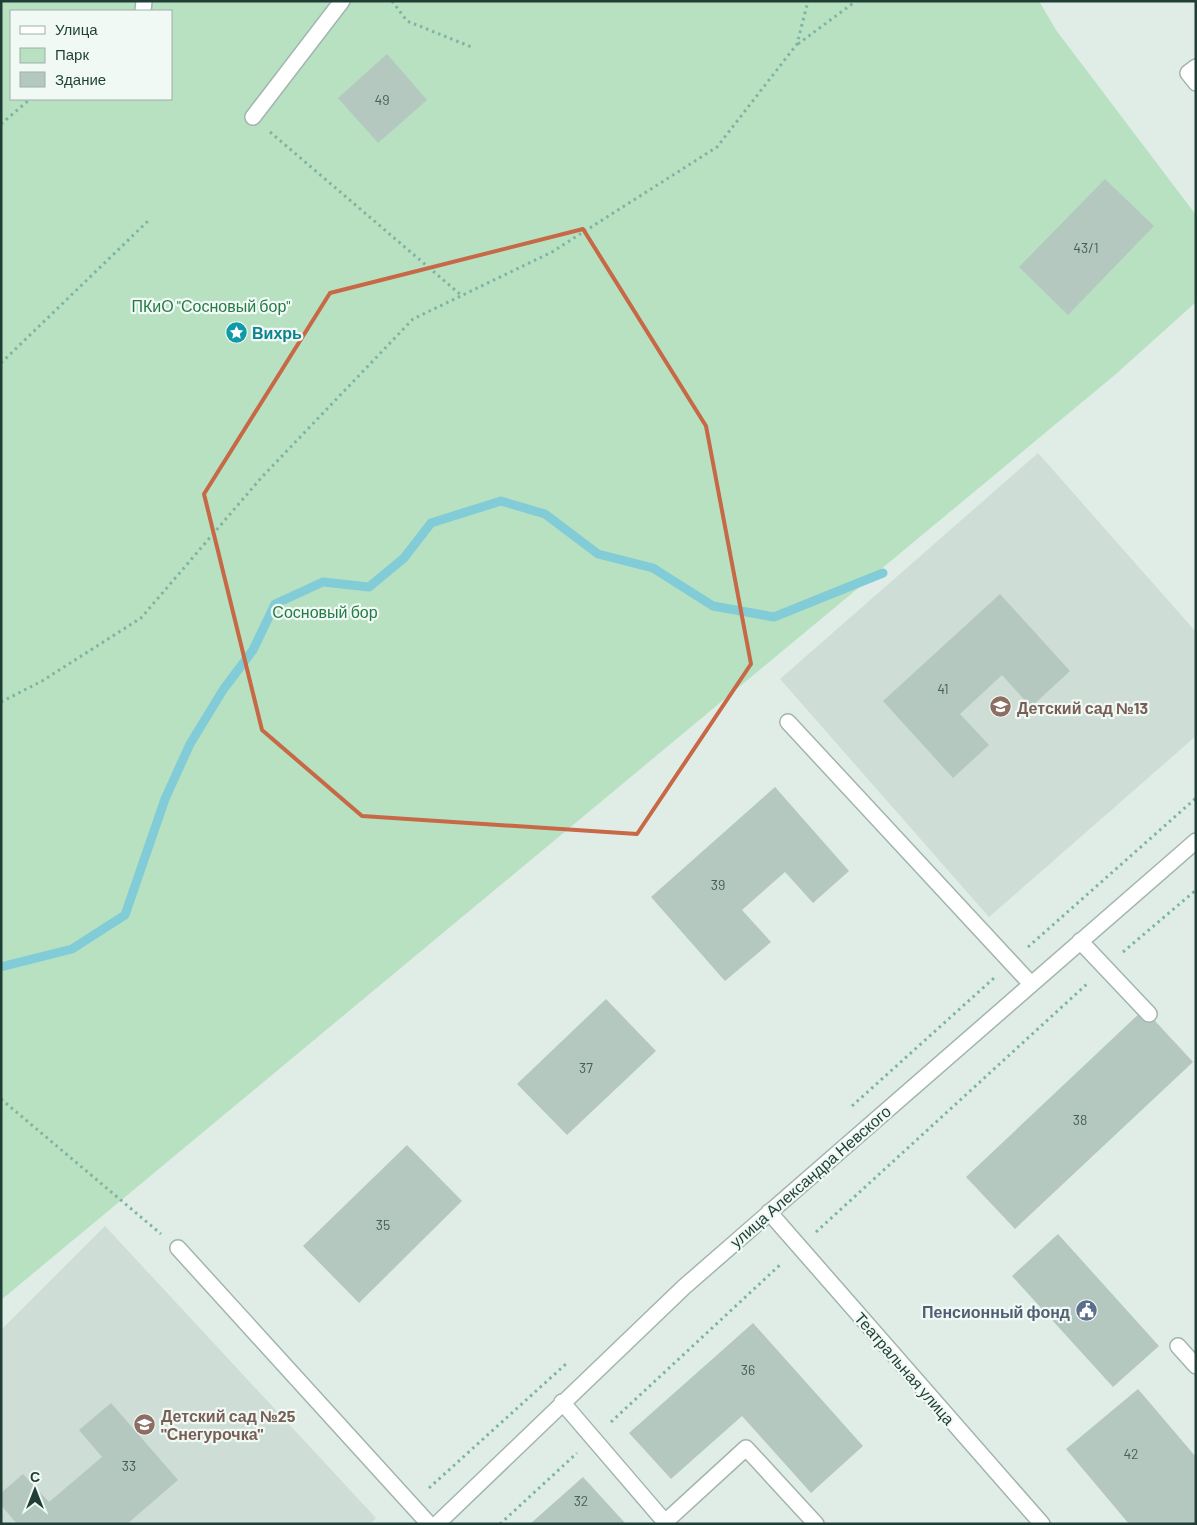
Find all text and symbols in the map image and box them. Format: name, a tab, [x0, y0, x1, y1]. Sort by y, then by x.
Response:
legend	[10, 10, 172, 100]
text: Улица	[55, 20, 98, 38]
text: Парк	[55, 45, 89, 63]
text: Здание	[55, 70, 106, 88]
house number: 49	[374, 91, 390, 108]
house number: 43/1	[1073, 239, 1099, 256]
park label: ПКиО "Сосновый бор"	[131, 296, 291, 315]
place icon: Вихрь	[224, 320, 248, 344]
place label: Вихрь	[252, 323, 302, 342]
park label: Сосновый бор	[272, 602, 378, 621]
house number: 41	[937, 680, 949, 697]
school or university icon: Детский сад №13	[989, 695, 1013, 719]
place label: Детский сад №13	[1017, 698, 1148, 717]
house number: 39	[711, 876, 725, 893]
house number: 37	[579, 1059, 593, 1076]
street label: улица Александра Невского	[726, 1101, 894, 1251]
house number: 38	[1073, 1111, 1087, 1128]
house number: 35	[376, 1216, 390, 1233]
public building icon: Пенсионный фонд	[1074, 1299, 1098, 1323]
place label: Пенсионный фонд	[922, 1302, 1070, 1321]
street label: Театральная улица	[851, 1308, 959, 1428]
house number: 36	[741, 1361, 755, 1378]
place label: Детский сад №25 "Снегурочка"	[161, 1406, 296, 1443]
school or university icon: Детский сад №25 "Снегурочка"	[133, 1412, 157, 1436]
house number: 42	[1123, 1445, 1139, 1462]
house number: 33	[122, 1457, 136, 1474]
north arrow	[10, 1465, 60, 1515]
text: С	[30, 1468, 40, 1485]
house number: 32	[574, 1492, 588, 1509]

